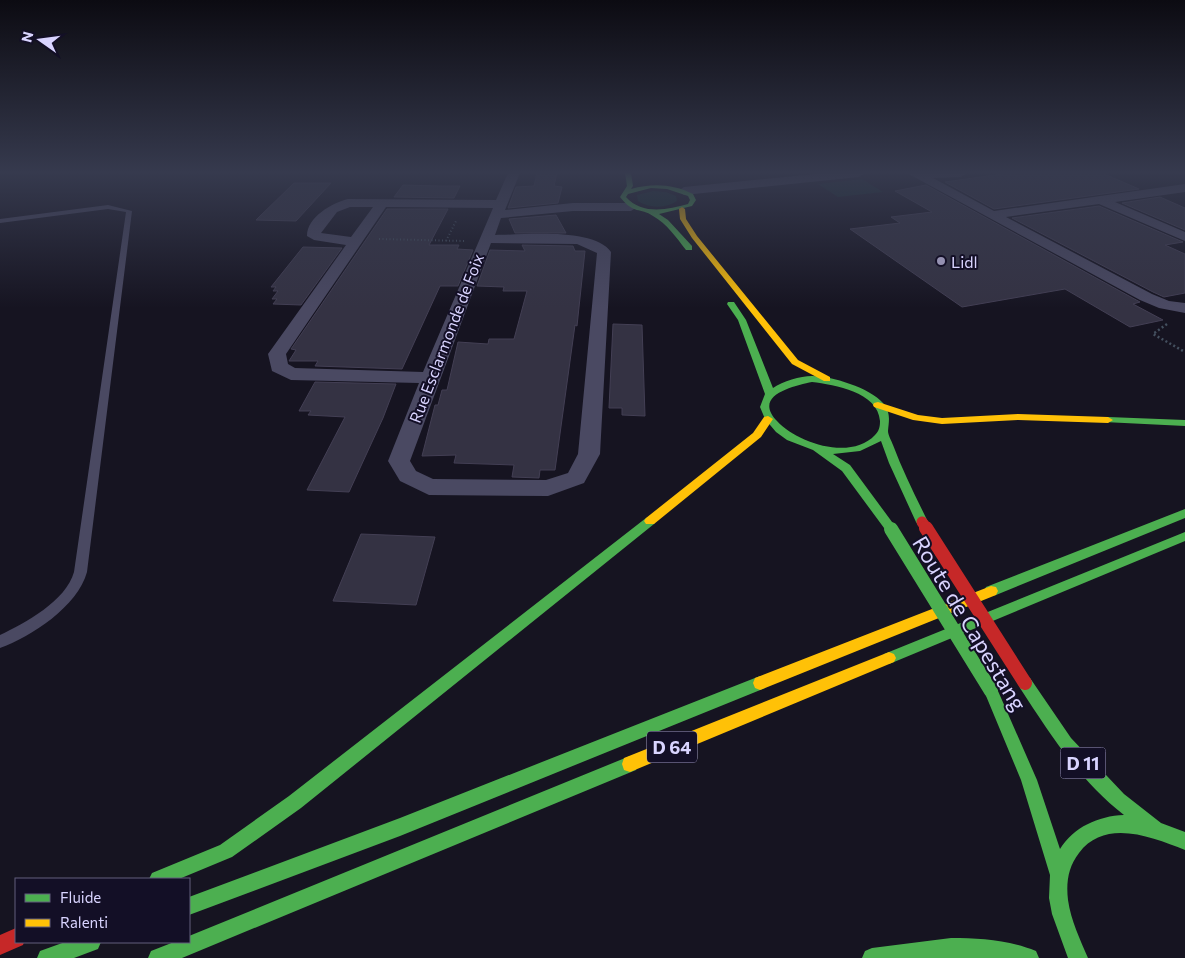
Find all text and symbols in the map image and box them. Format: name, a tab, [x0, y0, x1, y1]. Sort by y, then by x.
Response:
north arrow	[15, 15, 65, 65]
text: N	[17, 30, 36, 44]
street label: Rue Esclarmonde de Foix	[405, 250, 487, 425]
place label: Lidl	[951, 252, 978, 271]
marker: Lidl	[935, 255, 947, 267]
street label: Route de Capestang	[907, 531, 1033, 715]
road number: D 64	[647, 732, 697, 762]
road number: D 11	[1060, 748, 1106, 778]
legend	[15, 878, 190, 943]
text: Fluide	[60, 888, 101, 906]
text: Ralenti	[60, 913, 108, 931]

